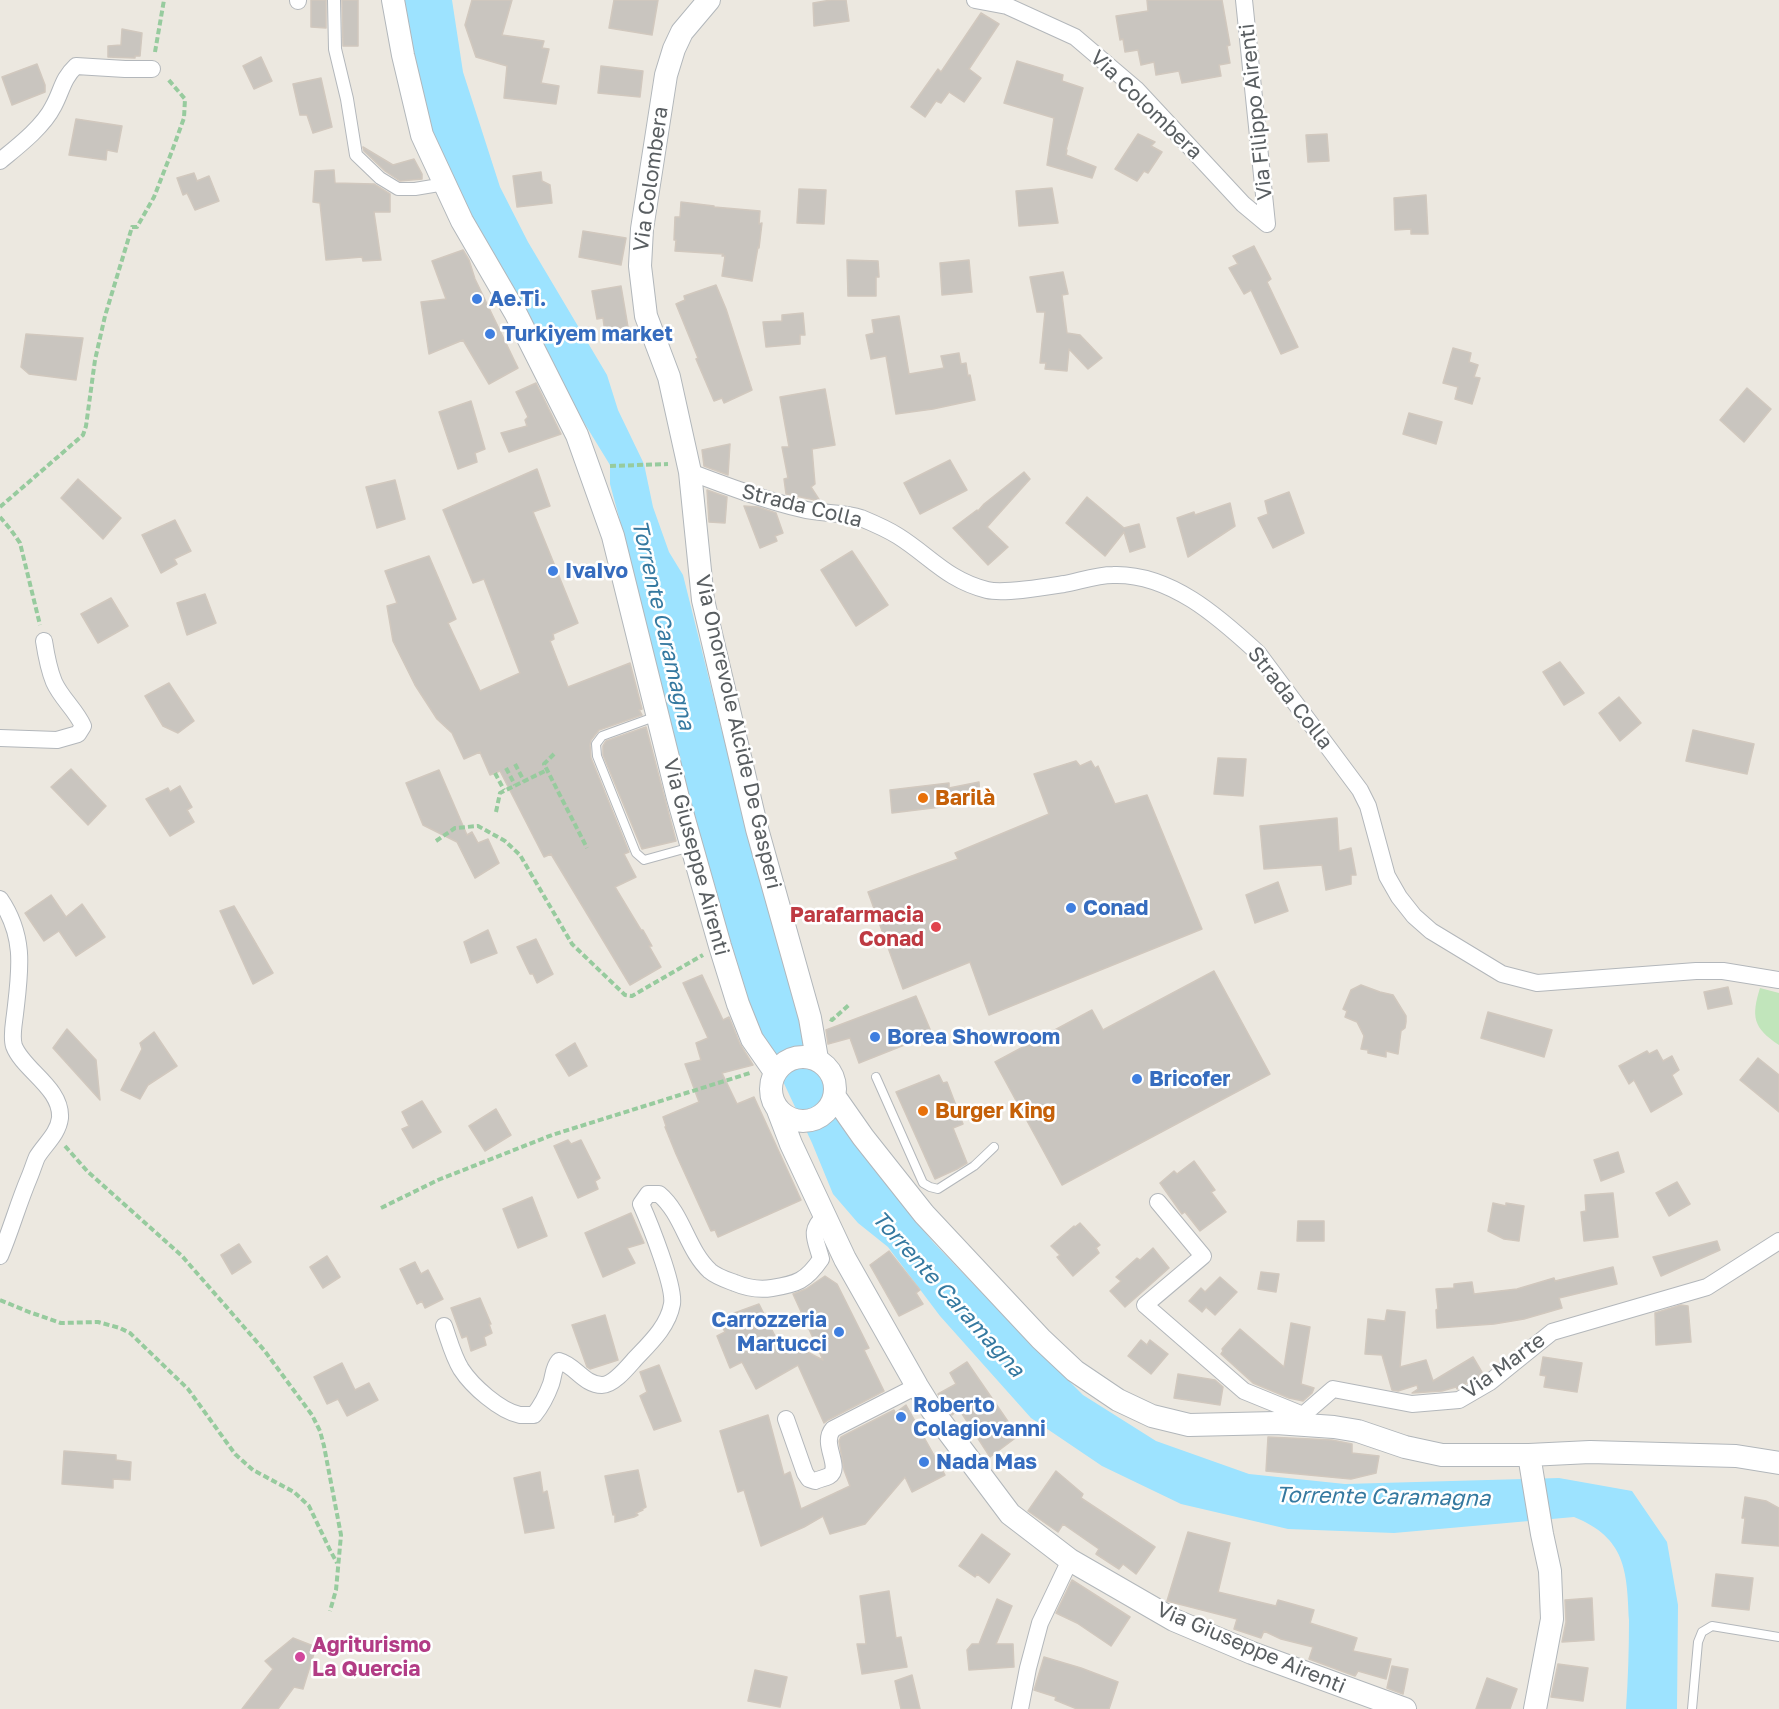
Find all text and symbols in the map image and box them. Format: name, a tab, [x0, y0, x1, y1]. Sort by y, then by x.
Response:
street label: Via Filippo Airenti	[1234, 22, 1278, 202]
street label: Via Colombera	[1085, 45, 1207, 165]
street label: Via Colombera	[628, 105, 674, 253]
place label: Ae.Ti.	[489, 286, 546, 312]
marker: Ae.Ti.	[470, 292, 484, 306]
place label: Turkiyem market	[502, 321, 673, 347]
marker: Turkiyem market	[483, 327, 497, 341]
street label: Strada Colla	[739, 479, 865, 533]
water label: Torrente Caramagna	[626, 518, 700, 732]
place label: IvaIvo	[565, 558, 628, 584]
marker: IvaIvo	[546, 564, 560, 578]
street label: Via Onorevole Alcide De Gasperi	[690, 572, 786, 892]
street label: Strada Colla	[1242, 642, 1338, 754]
street label: Via Giuseppe Airenti	[658, 756, 734, 958]
place label: Barilà	[935, 785, 995, 811]
marker: Barilà	[916, 791, 930, 805]
place label: Conad	[1083, 895, 1148, 921]
marker: Conad	[1064, 901, 1078, 915]
place label: Parafarmacia Conad	[790, 902, 924, 952]
marker: Parafarmacia Conad	[929, 920, 943, 934]
place label: Borea Showroom	[887, 1024, 1060, 1050]
marker: Borea Showroom	[868, 1030, 882, 1044]
place label: Bricofer	[1149, 1066, 1230, 1092]
marker: Bricofer	[1130, 1072, 1144, 1086]
place label: Burger King	[935, 1098, 1056, 1124]
marker: Burger King	[916, 1104, 930, 1118]
water label: Torrente Caramagna	[866, 1205, 1030, 1383]
place label: Carrozzeria Martucci	[711, 1307, 827, 1357]
marker: Carrozzeria Martucci	[832, 1325, 846, 1339]
street label: Via Marte	[1458, 1328, 1550, 1404]
place label: Roberto Colagiovanni	[913, 1392, 1046, 1442]
marker: Roberto Colagiovanni	[894, 1410, 908, 1424]
place label: Nada Mas	[936, 1449, 1037, 1475]
marker: Nada Mas	[917, 1455, 931, 1469]
water label: Torrente Caramagna	[1276, 1482, 1490, 1512]
street label: Via Giuseppe Airenti	[1153, 1597, 1349, 1699]
place label: Agriturismo La Quercia	[312, 1632, 431, 1682]
marker: Agriturismo La Quercia	[293, 1650, 307, 1664]

